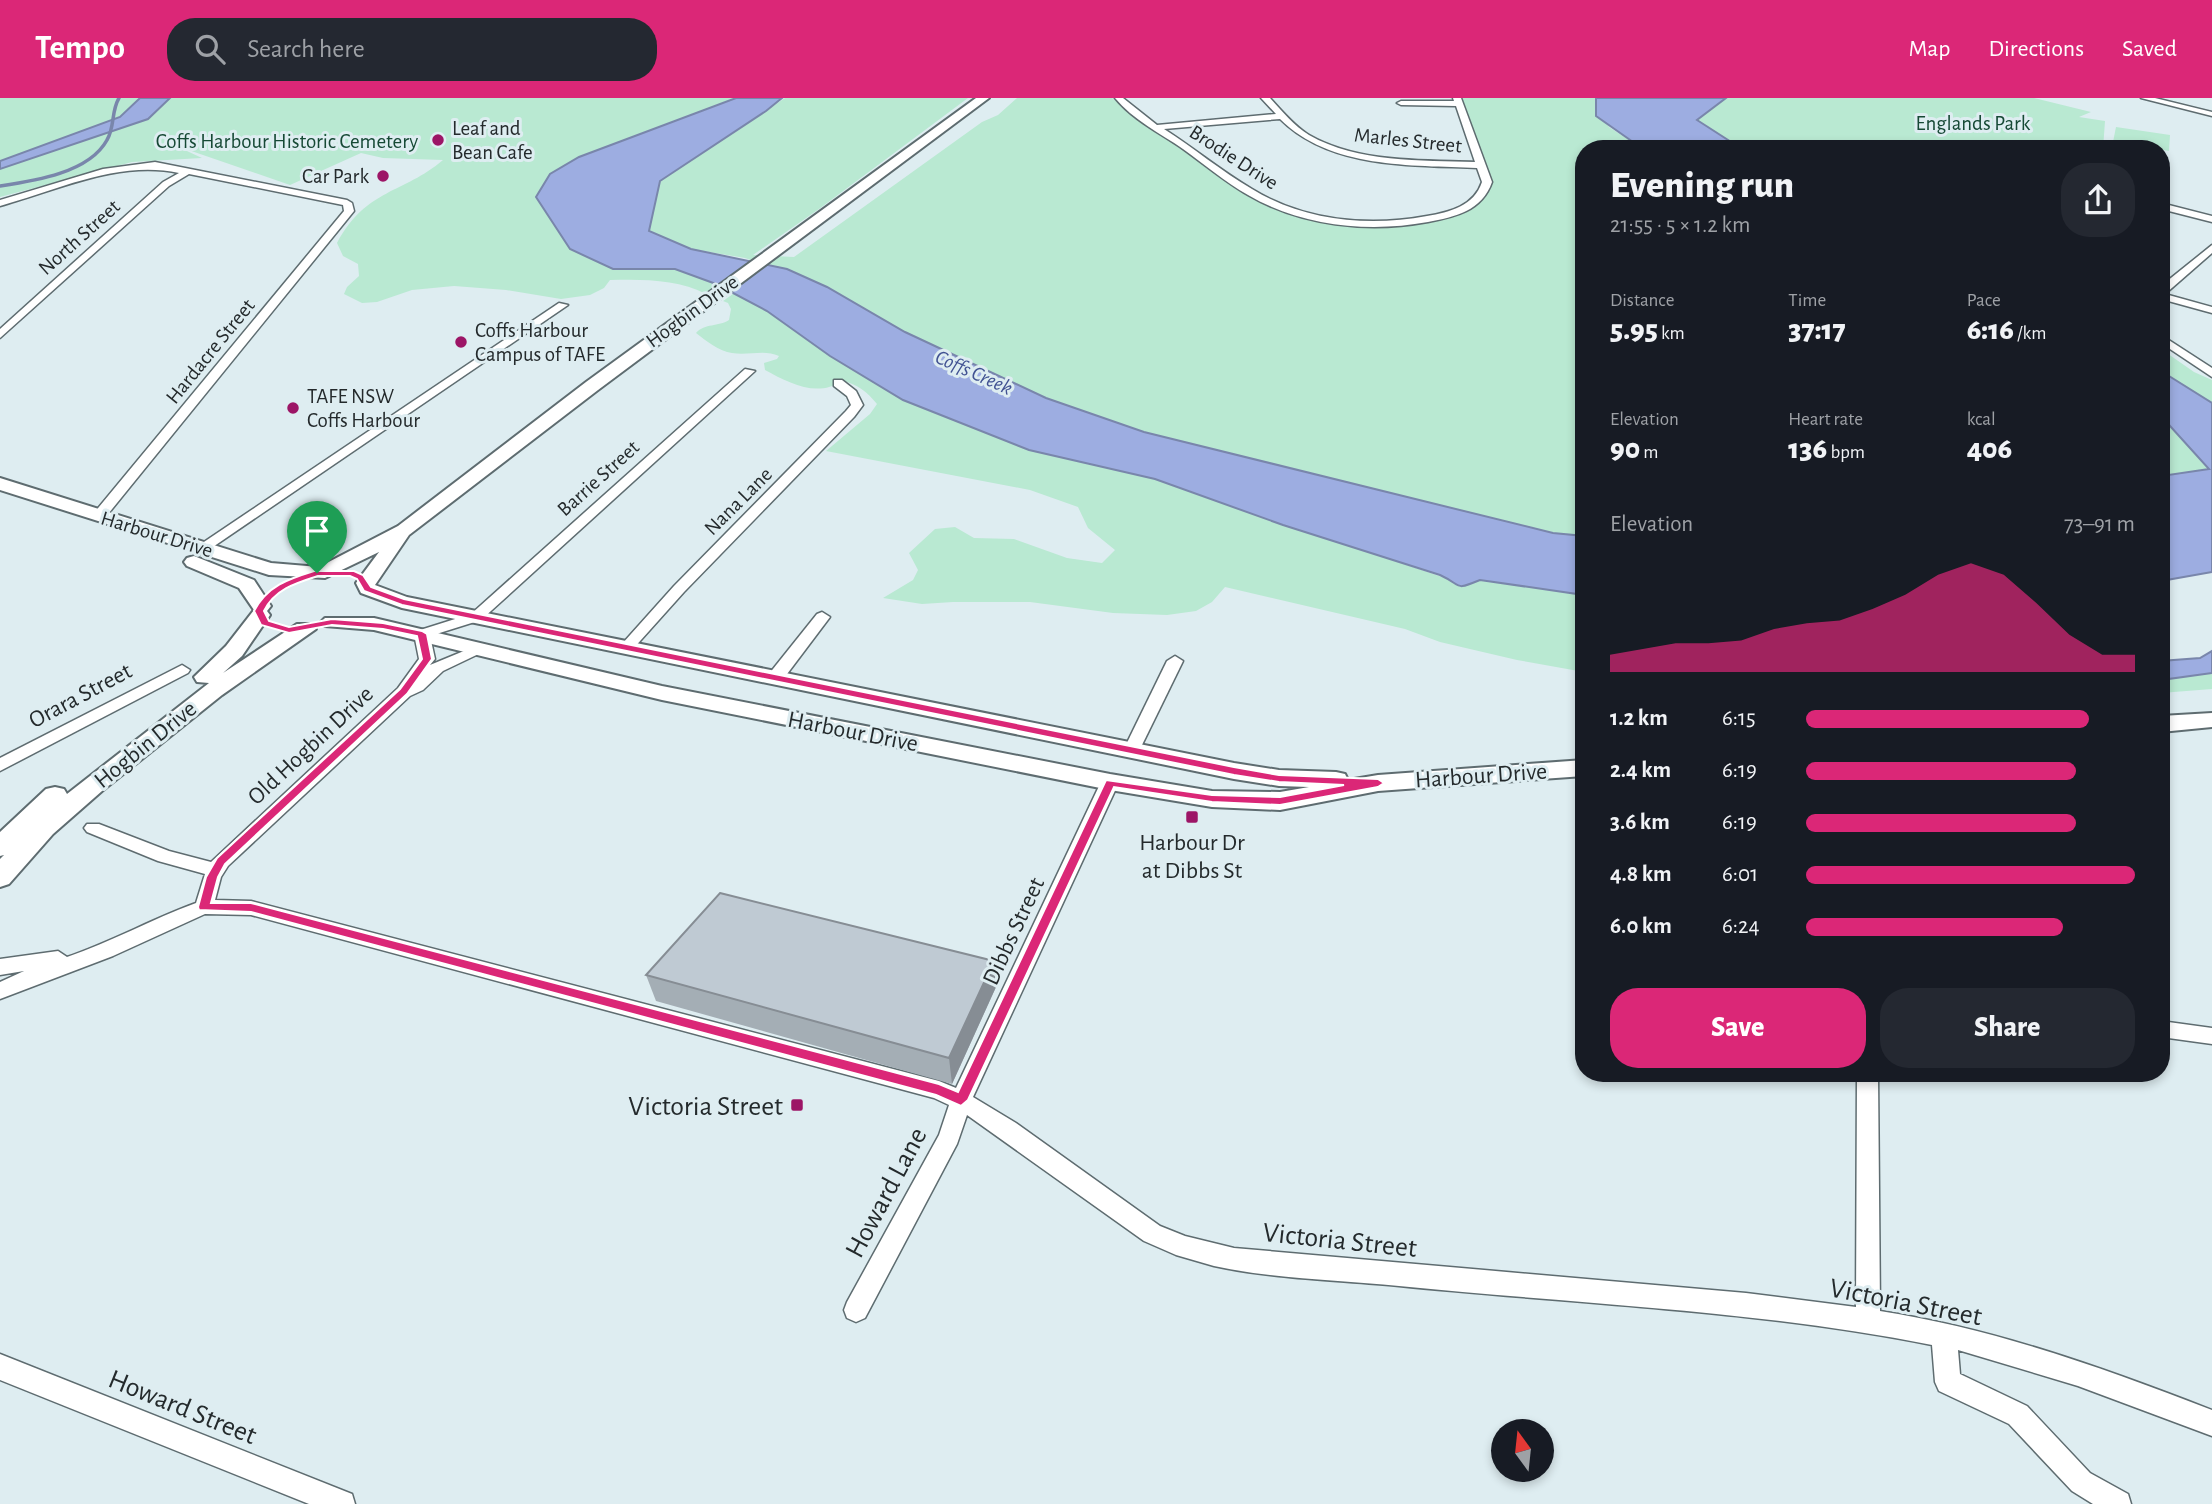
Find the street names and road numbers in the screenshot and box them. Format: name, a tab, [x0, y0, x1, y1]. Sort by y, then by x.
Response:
street label: Brodie Drive	[1186, 121, 1282, 194]
street label: Marles Street	[1353, 124, 1463, 157]
street label: North Street	[35, 195, 124, 279]
street label: Hogbin Drive	[642, 271, 742, 352]
street label: Hardacre Street	[162, 295, 259, 408]
street label: Barrie Street	[553, 436, 643, 520]
street label: Nana Lane	[700, 463, 776, 539]
street label: Harbour Drive	[98, 508, 215, 561]
street label: Orara Street	[25, 659, 136, 733]
street label: Old Hogbin Drive	[243, 682, 378, 810]
street label: Hogbin Drive	[90, 696, 201, 793]
street label: Harbour Drive	[786, 708, 920, 756]
street label: Harbour Drive	[1414, 759, 1548, 793]
street label: Dibbs Street	[979, 874, 1049, 989]
street label: Howard Lane	[841, 1123, 933, 1263]
street label: Victoria Street	[1261, 1219, 1418, 1263]
street label: Victoria Street	[1827, 1274, 1984, 1331]
street label: Howard Street	[104, 1365, 260, 1450]

